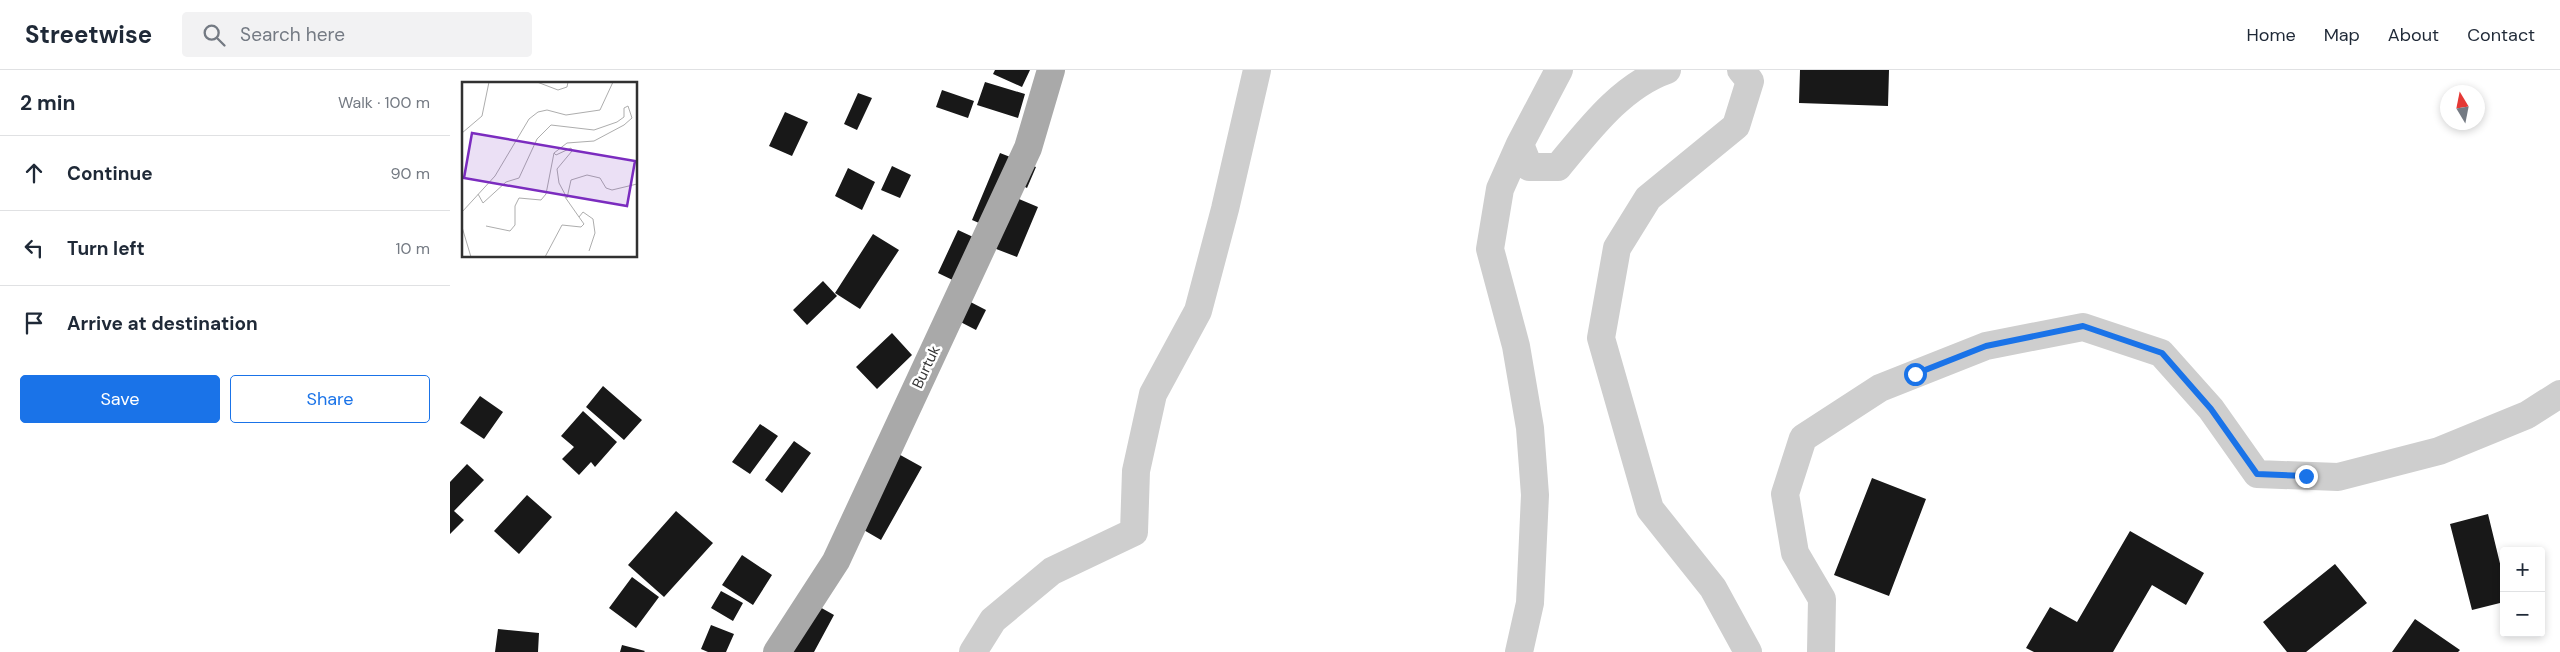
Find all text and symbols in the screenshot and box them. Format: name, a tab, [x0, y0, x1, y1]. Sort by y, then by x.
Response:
search box	[182, 12, 532, 57]
text: Streetwise	[25, 19, 152, 50]
icon: search	[200, 21, 228, 49]
text: Search here	[240, 22, 345, 47]
text: Home	[2246, 23, 2296, 47]
text: Map	[2324, 23, 2360, 47]
text: About	[2388, 23, 2439, 47]
text: Contact	[2467, 23, 2535, 47]
inset map	[462, 82, 638, 258]
north arrow	[2440, 85, 2485, 130]
text: 2 min	[20, 89, 76, 117]
text: Walk · 100 m	[338, 92, 430, 113]
icon: ahead	[20, 159, 48, 187]
text: Continue	[67, 161, 153, 186]
text: 90 m	[390, 163, 430, 184]
icon: left	[20, 234, 48, 262]
text: Turn left	[67, 236, 145, 261]
text: 10 m	[396, 238, 430, 259]
icon: arrive	[20, 309, 48, 337]
text: Arrive at destination	[67, 311, 258, 336]
street label: Burtuk	[907, 342, 945, 392]
route start	[1904, 363, 1927, 386]
button: Save	[20, 375, 220, 423]
button: Share	[230, 375, 430, 423]
route end	[2295, 465, 2318, 488]
map controls	[2500, 547, 2545, 637]
button: +	[2500, 547, 2545, 592]
button: −	[2500, 592, 2545, 637]

